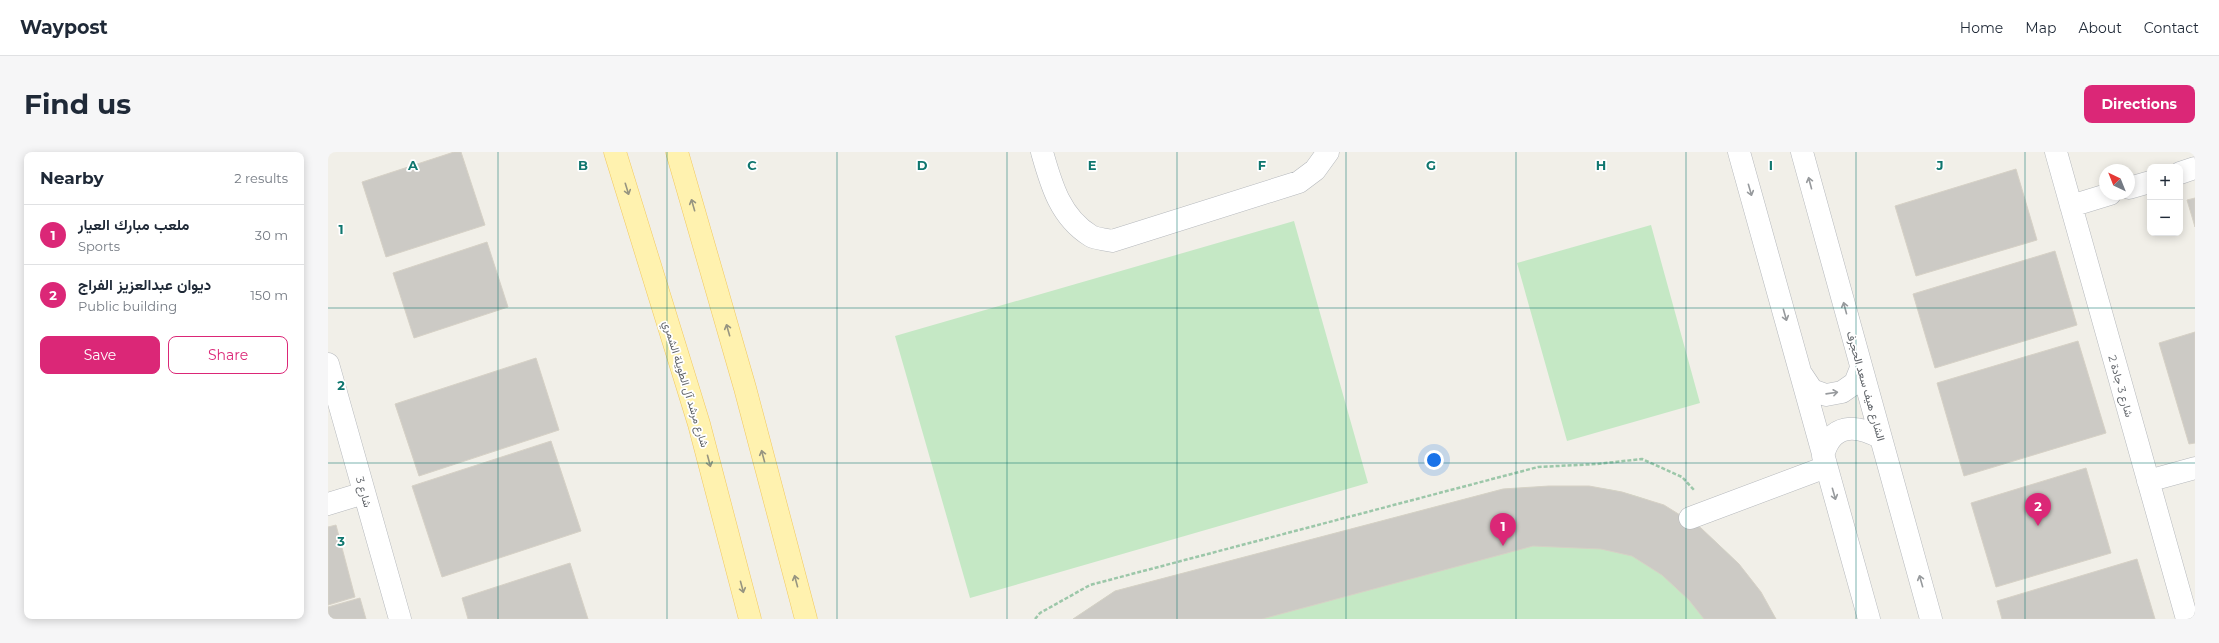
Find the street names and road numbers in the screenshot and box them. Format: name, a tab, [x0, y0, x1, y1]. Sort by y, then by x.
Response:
street label: شارع مرشد آل الطويلة الشمري	[657, 319, 712, 450]
street label: الشارع هيف سعد الحجرف	[1843, 330, 1888, 443]
street label: شارع 3 جادة 2	[2105, 353, 2137, 419]
street label: شارع 3	[352, 475, 375, 510]

